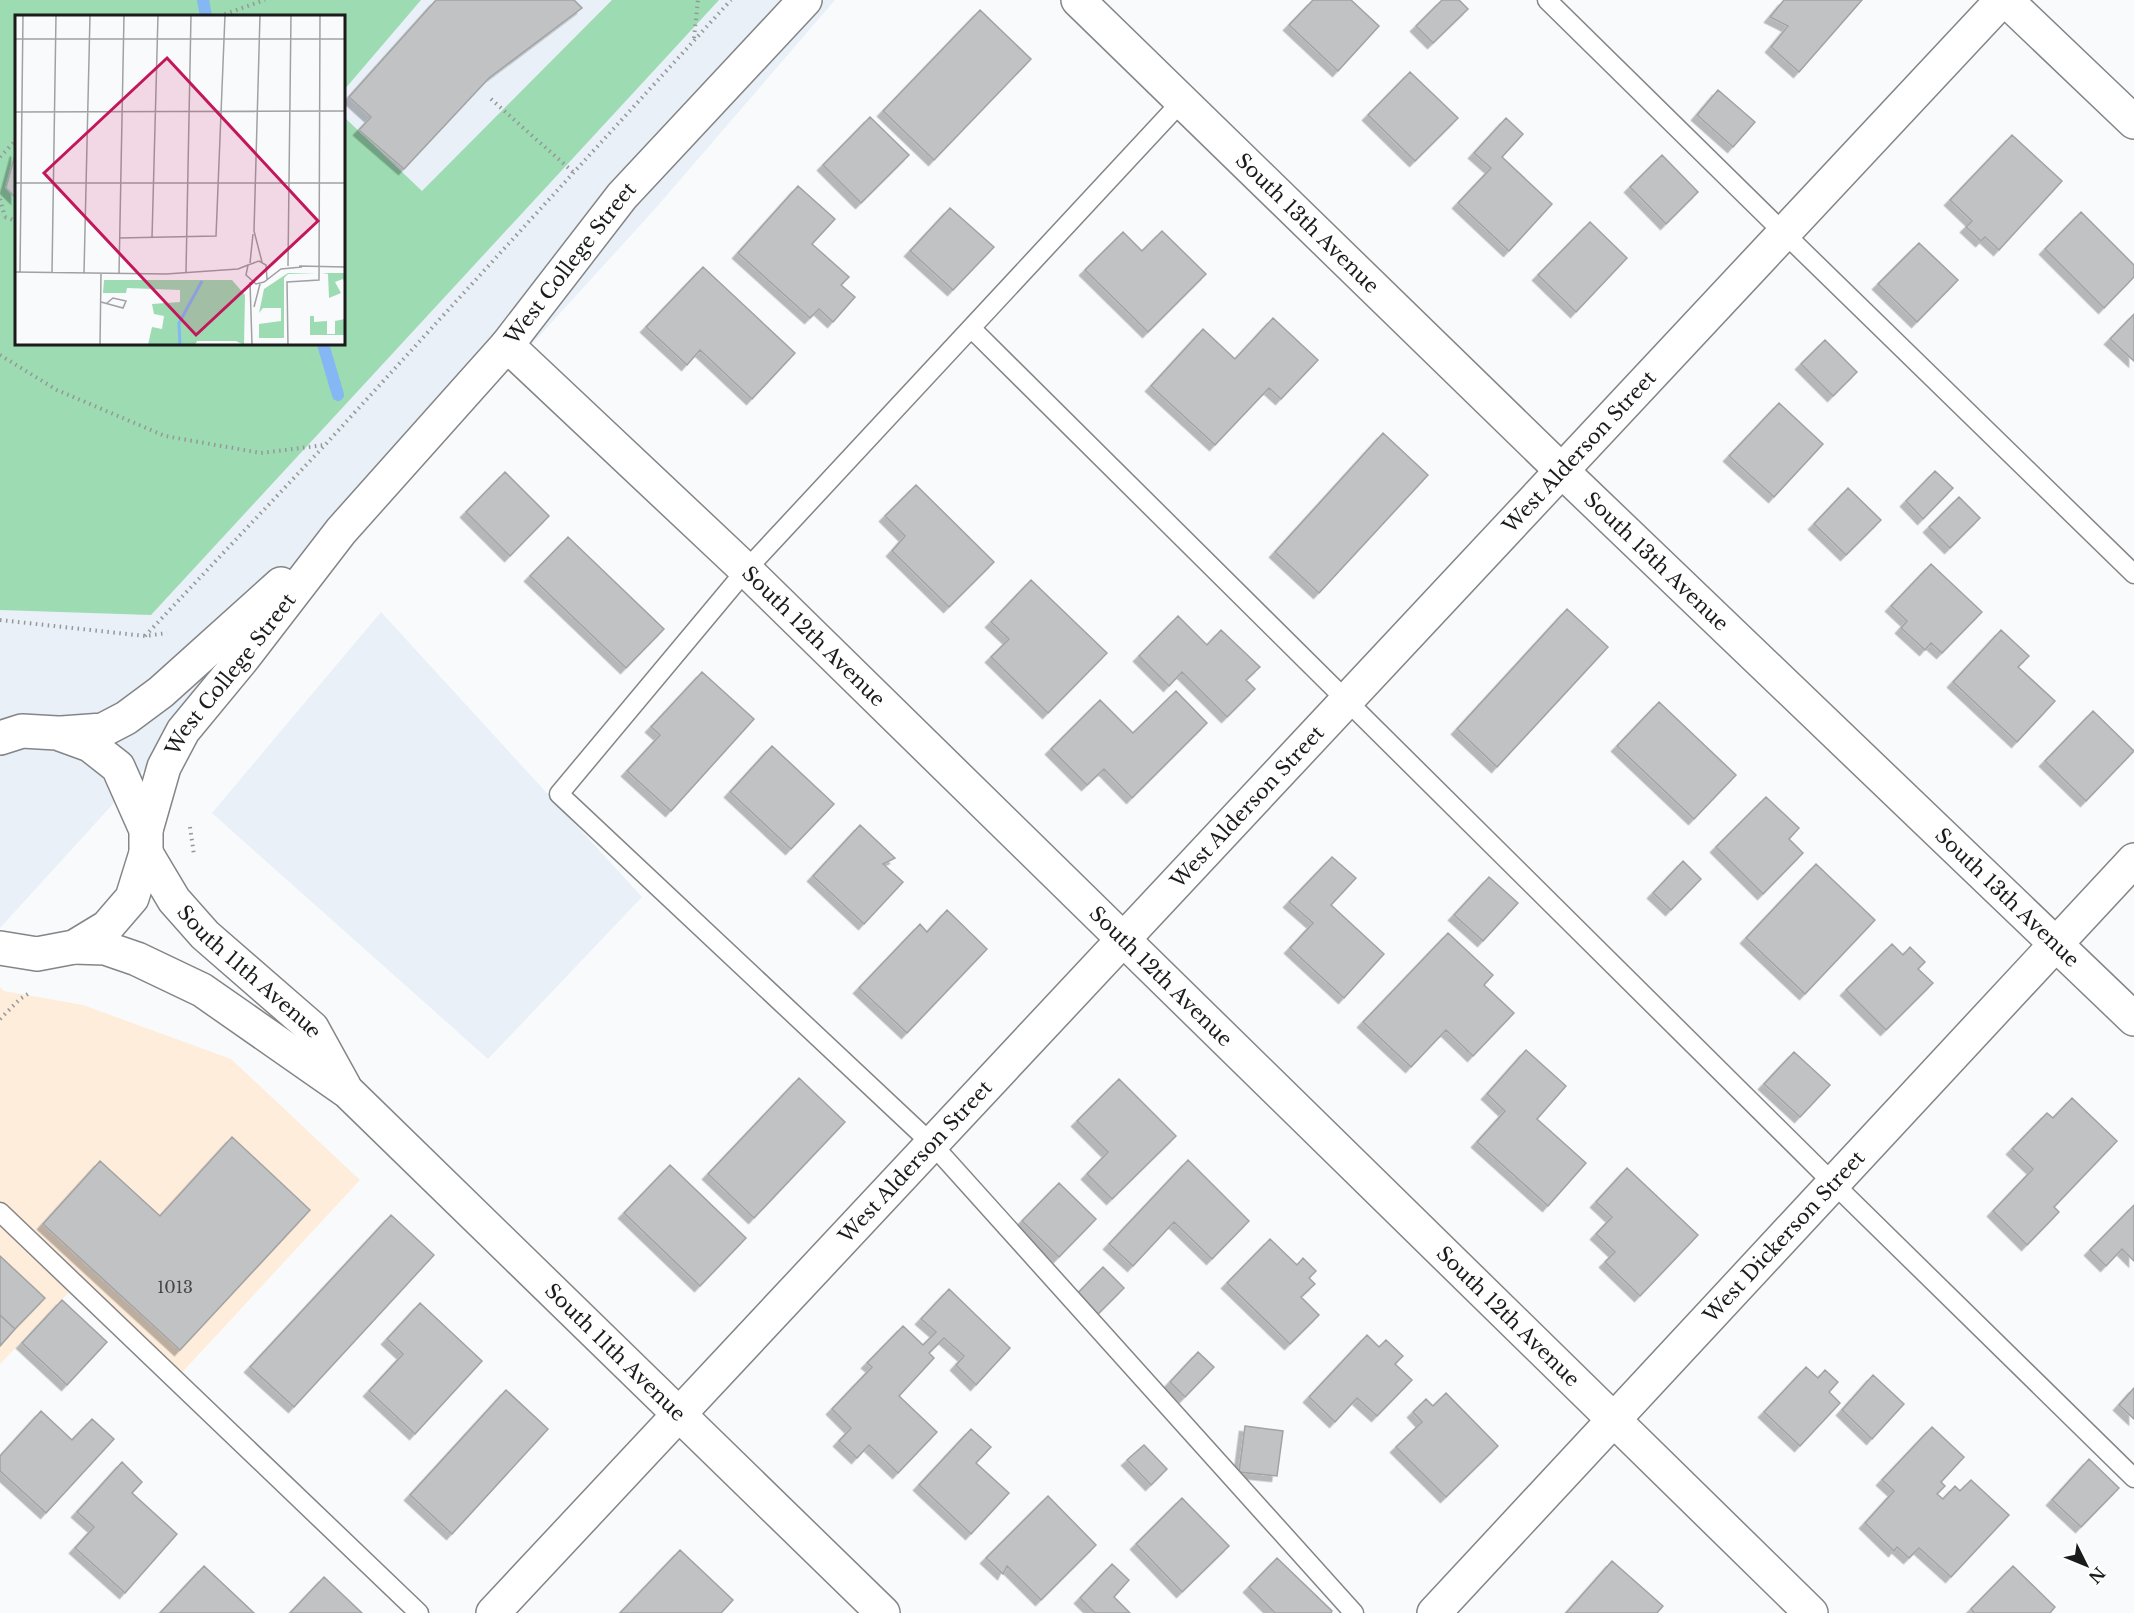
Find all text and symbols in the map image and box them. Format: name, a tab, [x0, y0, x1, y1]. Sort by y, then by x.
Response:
inset map	[15, 15, 345, 345]
street label: South 13th Avenue	[1231, 148, 1384, 298]
street label: West College Street	[499, 177, 641, 350]
street label: West Alderson Street	[1497, 365, 1661, 539]
street label: South 13th Avenue	[1579, 487, 1733, 636]
street label: South 12th Avenue	[737, 561, 890, 711]
street label: West College Street	[160, 588, 301, 760]
street label: West Alderson Street	[1165, 720, 1329, 894]
street label: South 13th Avenue	[1930, 823, 2084, 972]
street label: South 11th Avenue	[172, 900, 327, 1042]
street label: South 12th Avenue	[1085, 901, 1237, 1051]
street label: West Alderson Street	[833, 1075, 997, 1249]
street label: West Dickerson Street	[1698, 1145, 1870, 1328]
street label: South 12th Avenue	[1432, 1241, 1584, 1392]
house number: 1013	[157, 1277, 193, 1297]
street label: South 11th Avenue	[540, 1278, 691, 1426]
north arrow	[2056, 1535, 2116, 1595]
text: N	[2085, 1563, 2109, 1588]

